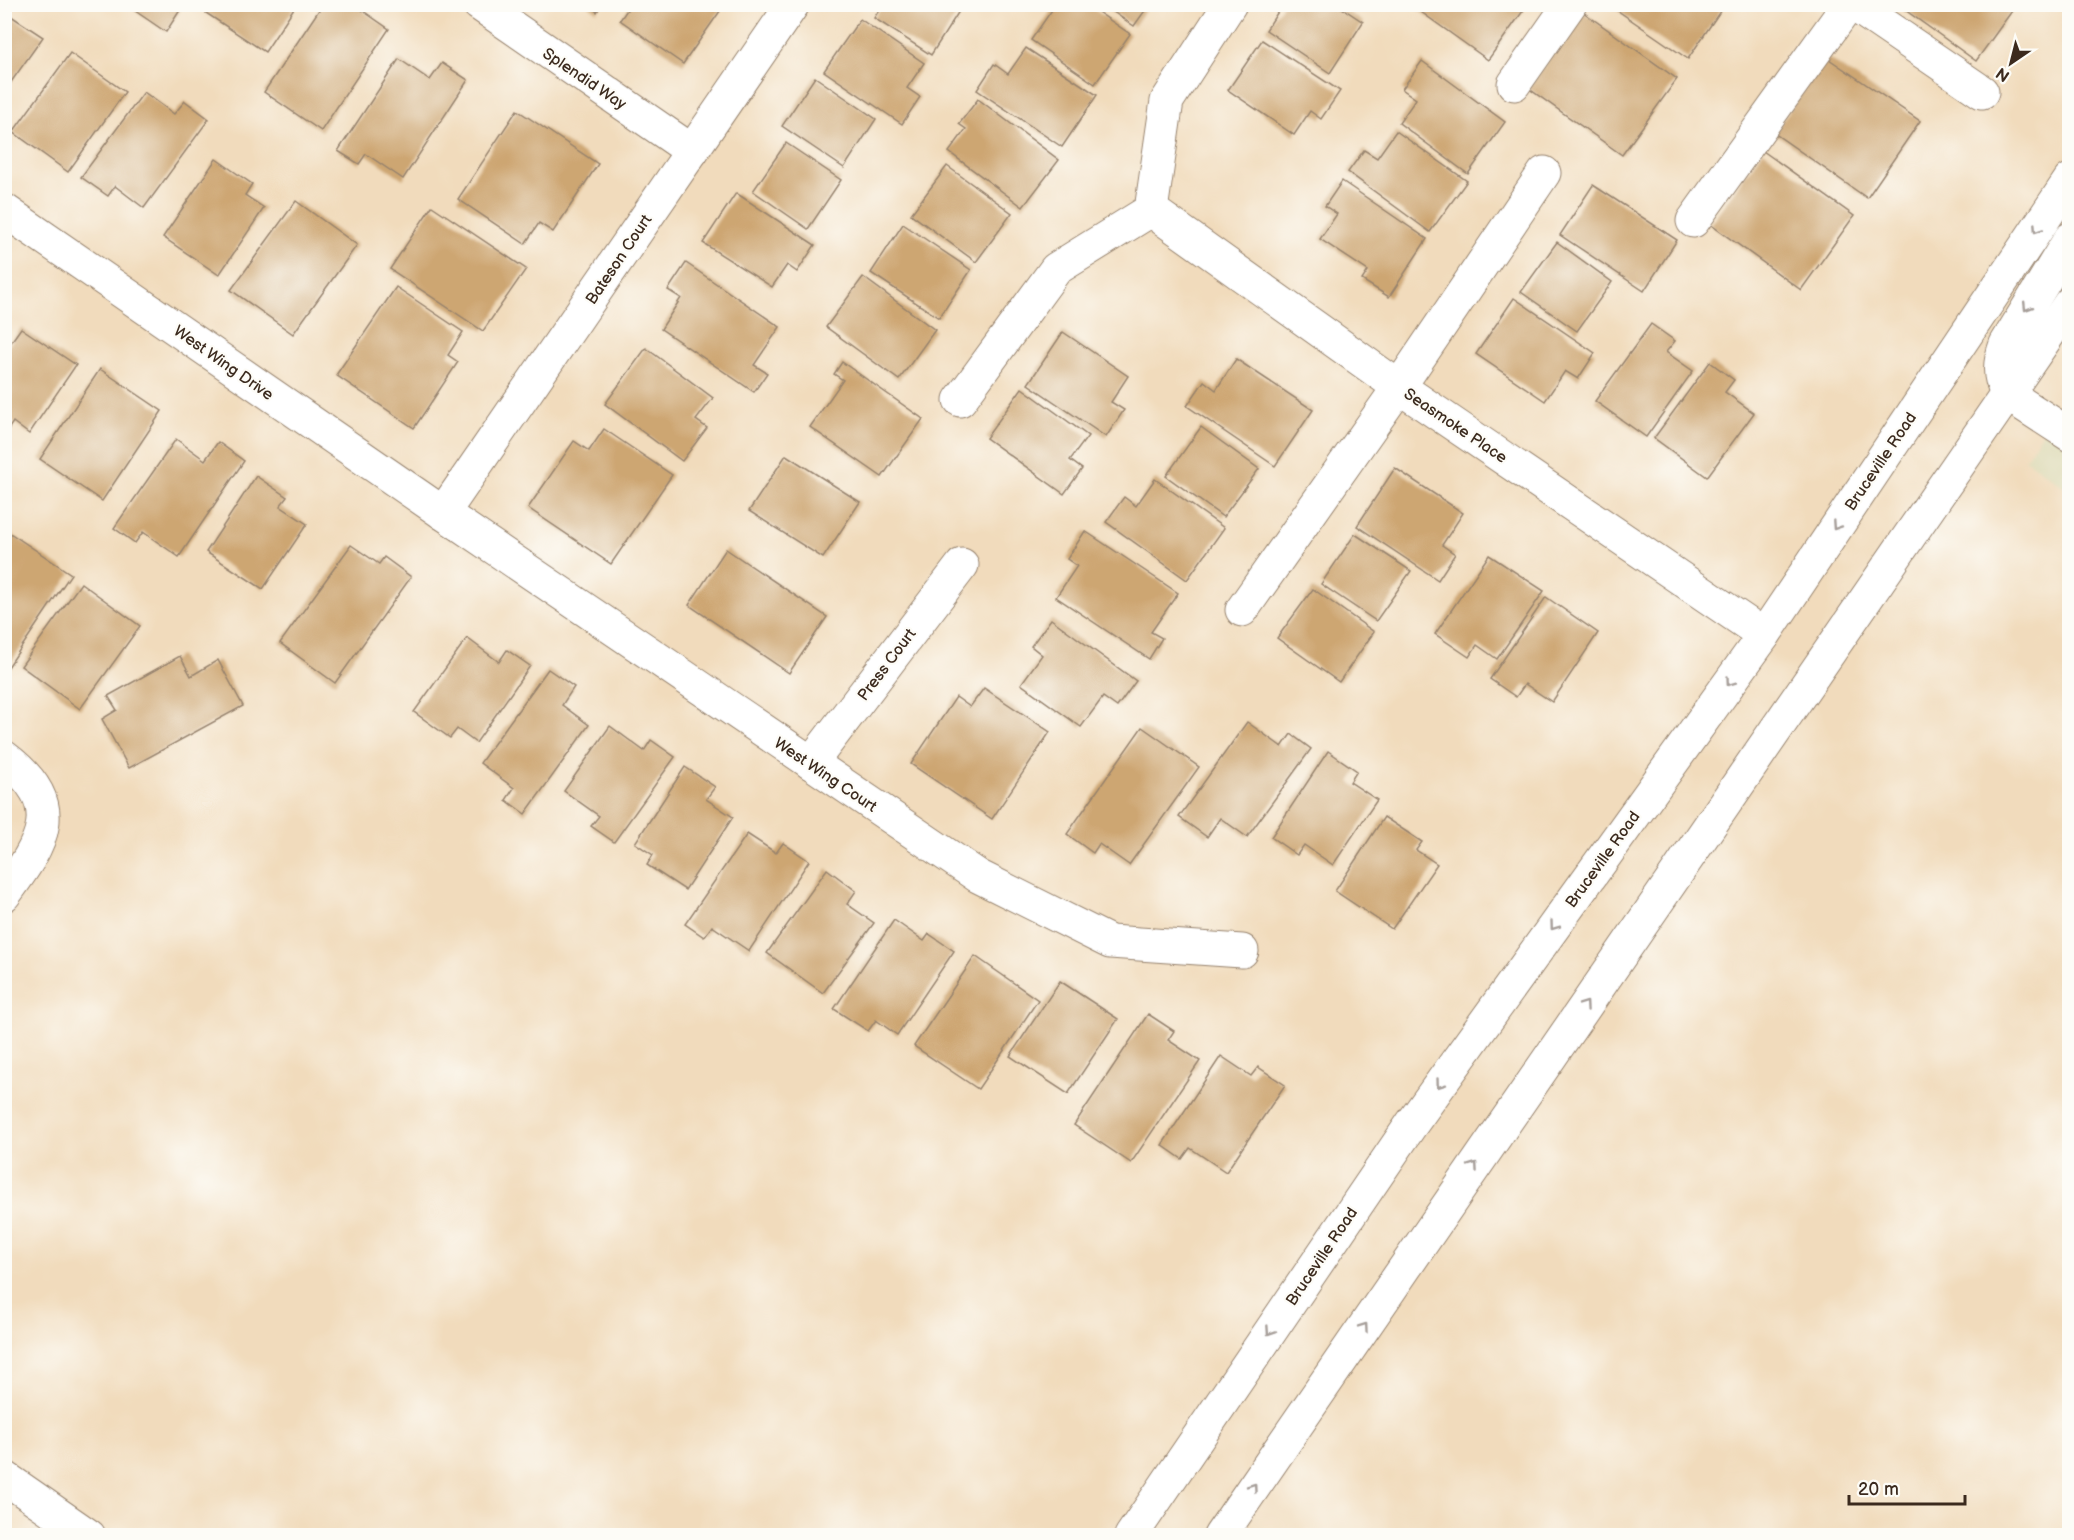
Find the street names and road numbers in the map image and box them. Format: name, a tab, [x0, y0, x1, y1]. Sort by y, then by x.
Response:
street label: Splendid Way	[539, 44, 630, 115]
street label: Bateson Court	[582, 211, 656, 308]
street label: West Wing Drive	[170, 322, 277, 405]
street label: Seasmoke Place	[1400, 385, 1511, 468]
street label: Bruceville Road	[1841, 409, 1921, 515]
street label: Press Court	[854, 625, 920, 705]
street label: West Wing Court	[770, 734, 880, 817]
street label: Bruceville Road	[1562, 808, 1645, 912]
street label: Bruceville Road	[1282, 1204, 1362, 1310]

